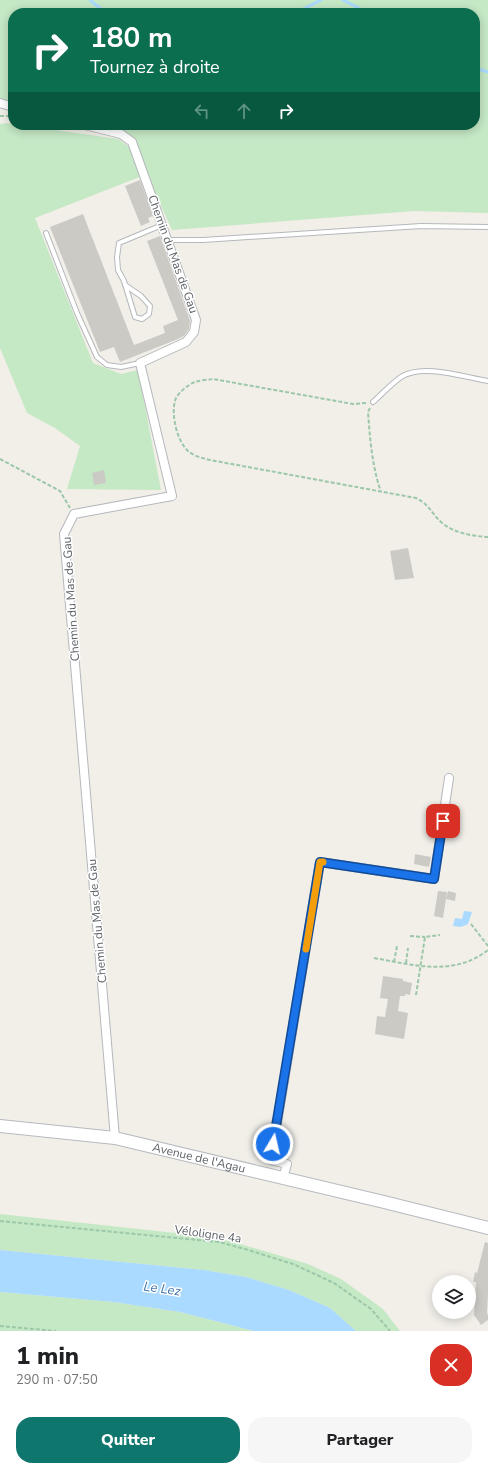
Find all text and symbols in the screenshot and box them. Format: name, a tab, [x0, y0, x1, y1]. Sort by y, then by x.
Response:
text: 180 m	[90, 19, 173, 57]
icon: right	[24, 24, 76, 76]
text: Tournez à droite	[90, 55, 220, 79]
icon: left	[191, 100, 213, 122]
icon: ahead	[233, 100, 255, 122]
icon: right	[275, 100, 297, 122]
street label: Chemin du Mas de Gau	[144, 193, 202, 315]
street label: Chemin du Mas de Gau	[59, 536, 83, 662]
pin	[426, 804, 460, 838]
icon: arrive	[432, 810, 454, 832]
street label: Chemin du Mas de Gau	[84, 858, 110, 984]
position arrow	[252, 1123, 294, 1165]
street label: Avenue de l'Agau	[151, 1139, 247, 1177]
street label: Véloligne 4a	[173, 1221, 242, 1247]
map controls	[432, 1275, 476, 1319]
button: layers	[432, 1275, 476, 1319]
water label: Le Lez	[142, 1278, 182, 1300]
text: 1 min	[16, 1340, 79, 1372]
button: close	[430, 1344, 472, 1386]
text: 290 m · 07:50	[16, 1371, 98, 1389]
button: Quitter	[16, 1417, 240, 1463]
button: Partager	[248, 1417, 472, 1463]

